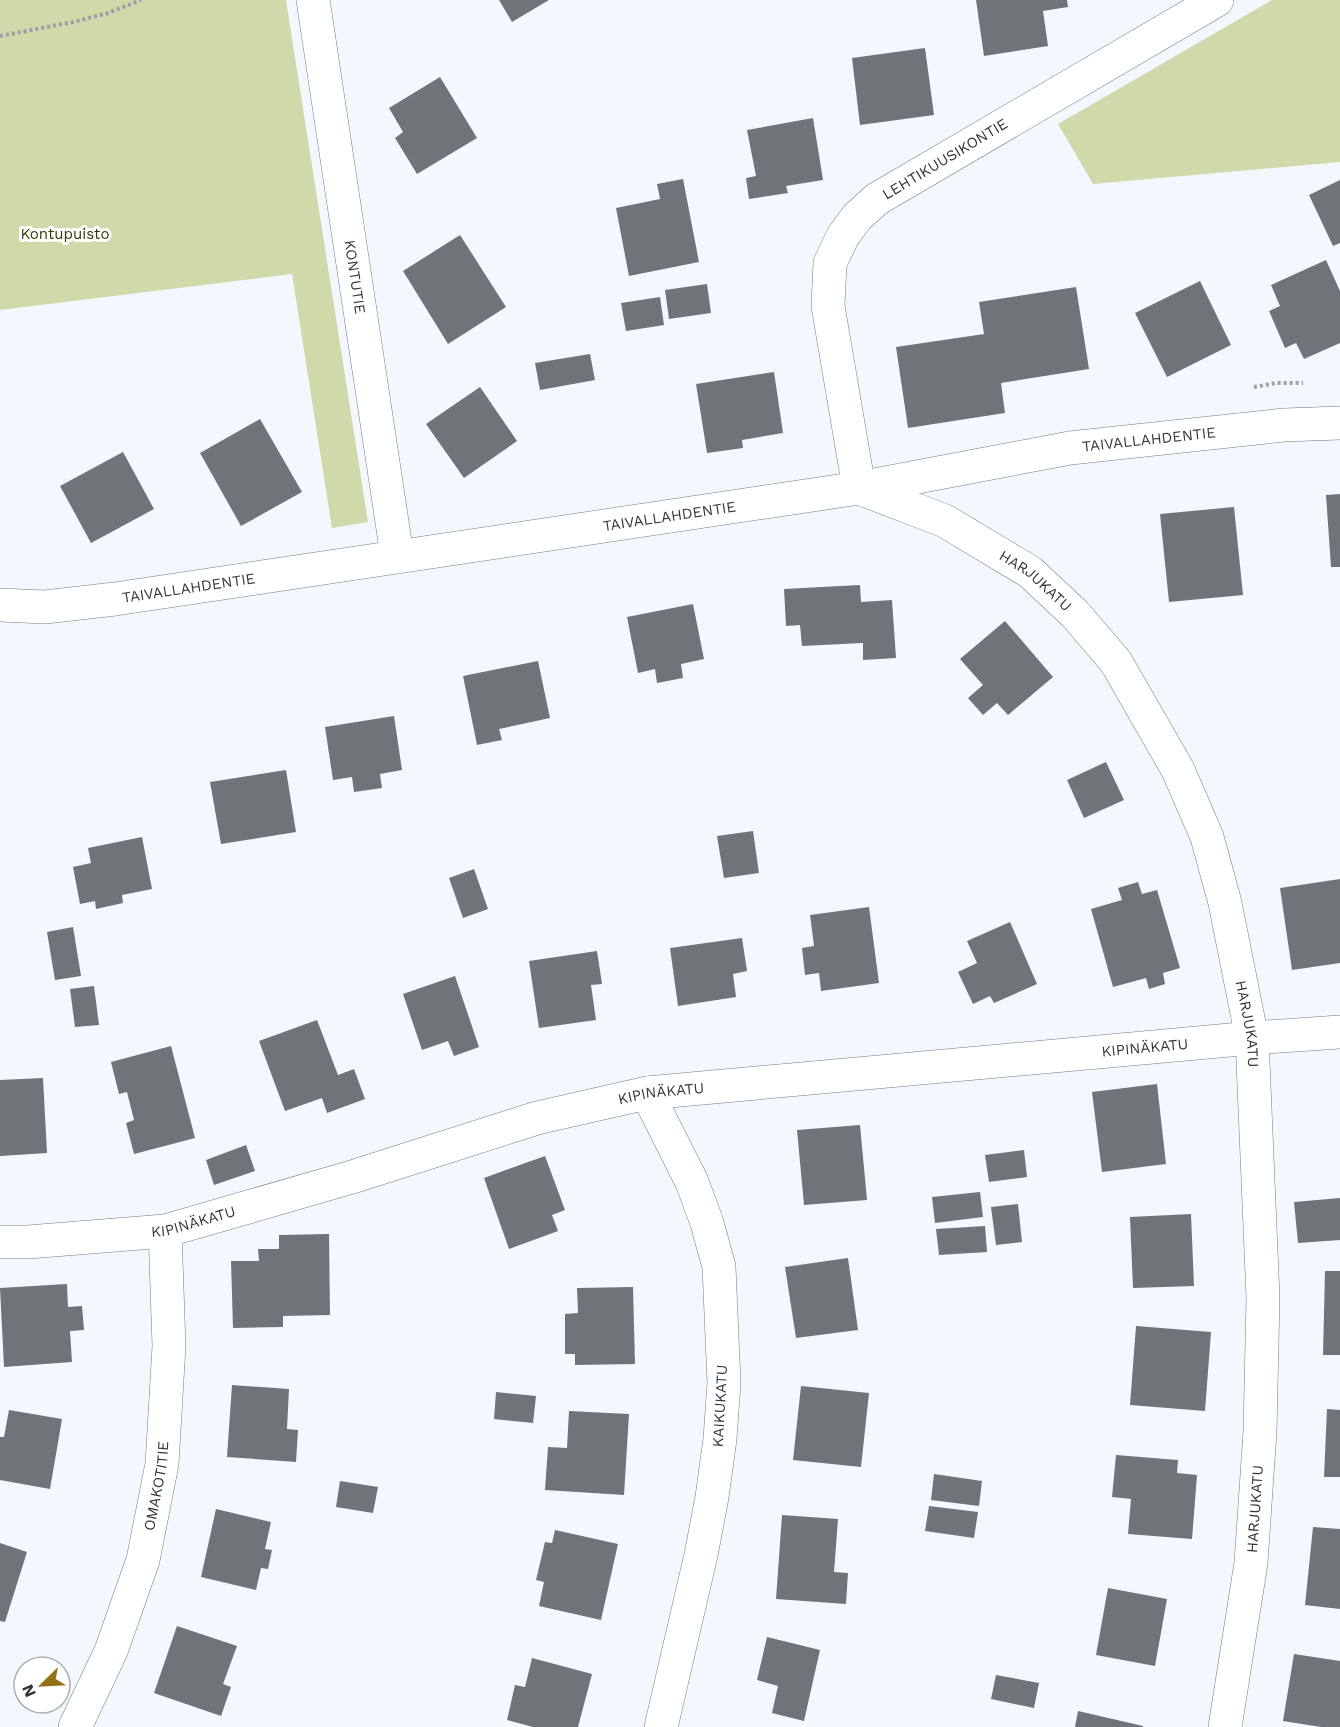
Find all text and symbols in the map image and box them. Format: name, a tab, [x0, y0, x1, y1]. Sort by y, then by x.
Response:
street label: LEHTIKUUSIKONTIE	[879, 114, 1011, 204]
park label: Kontupuisto	[21, 225, 109, 243]
street label: KONTUTIE	[340, 239, 369, 315]
street label: TAIVALLAHDENTIE	[1081, 423, 1217, 456]
street label: TAIVALLAHDENTIE	[602, 497, 737, 535]
street label: HARJUKATU	[996, 547, 1075, 615]
street label: TAIVALLAHDENTIE	[121, 569, 256, 607]
street label: HARJUKATU	[1232, 979, 1262, 1068]
street label: KIPINÄKATU	[1101, 1035, 1189, 1061]
street label: KIPINÄKATU	[616, 1079, 705, 1108]
street label: KIPINÄKATU	[150, 1202, 238, 1241]
street label: KAIKUKATU	[709, 1364, 731, 1448]
street label: OMAKOTITIE	[140, 1441, 172, 1532]
street label: HARJUKATU	[1243, 1464, 1267, 1554]
north arrow	[12, 1655, 72, 1715]
text: N	[18, 1682, 40, 1700]

